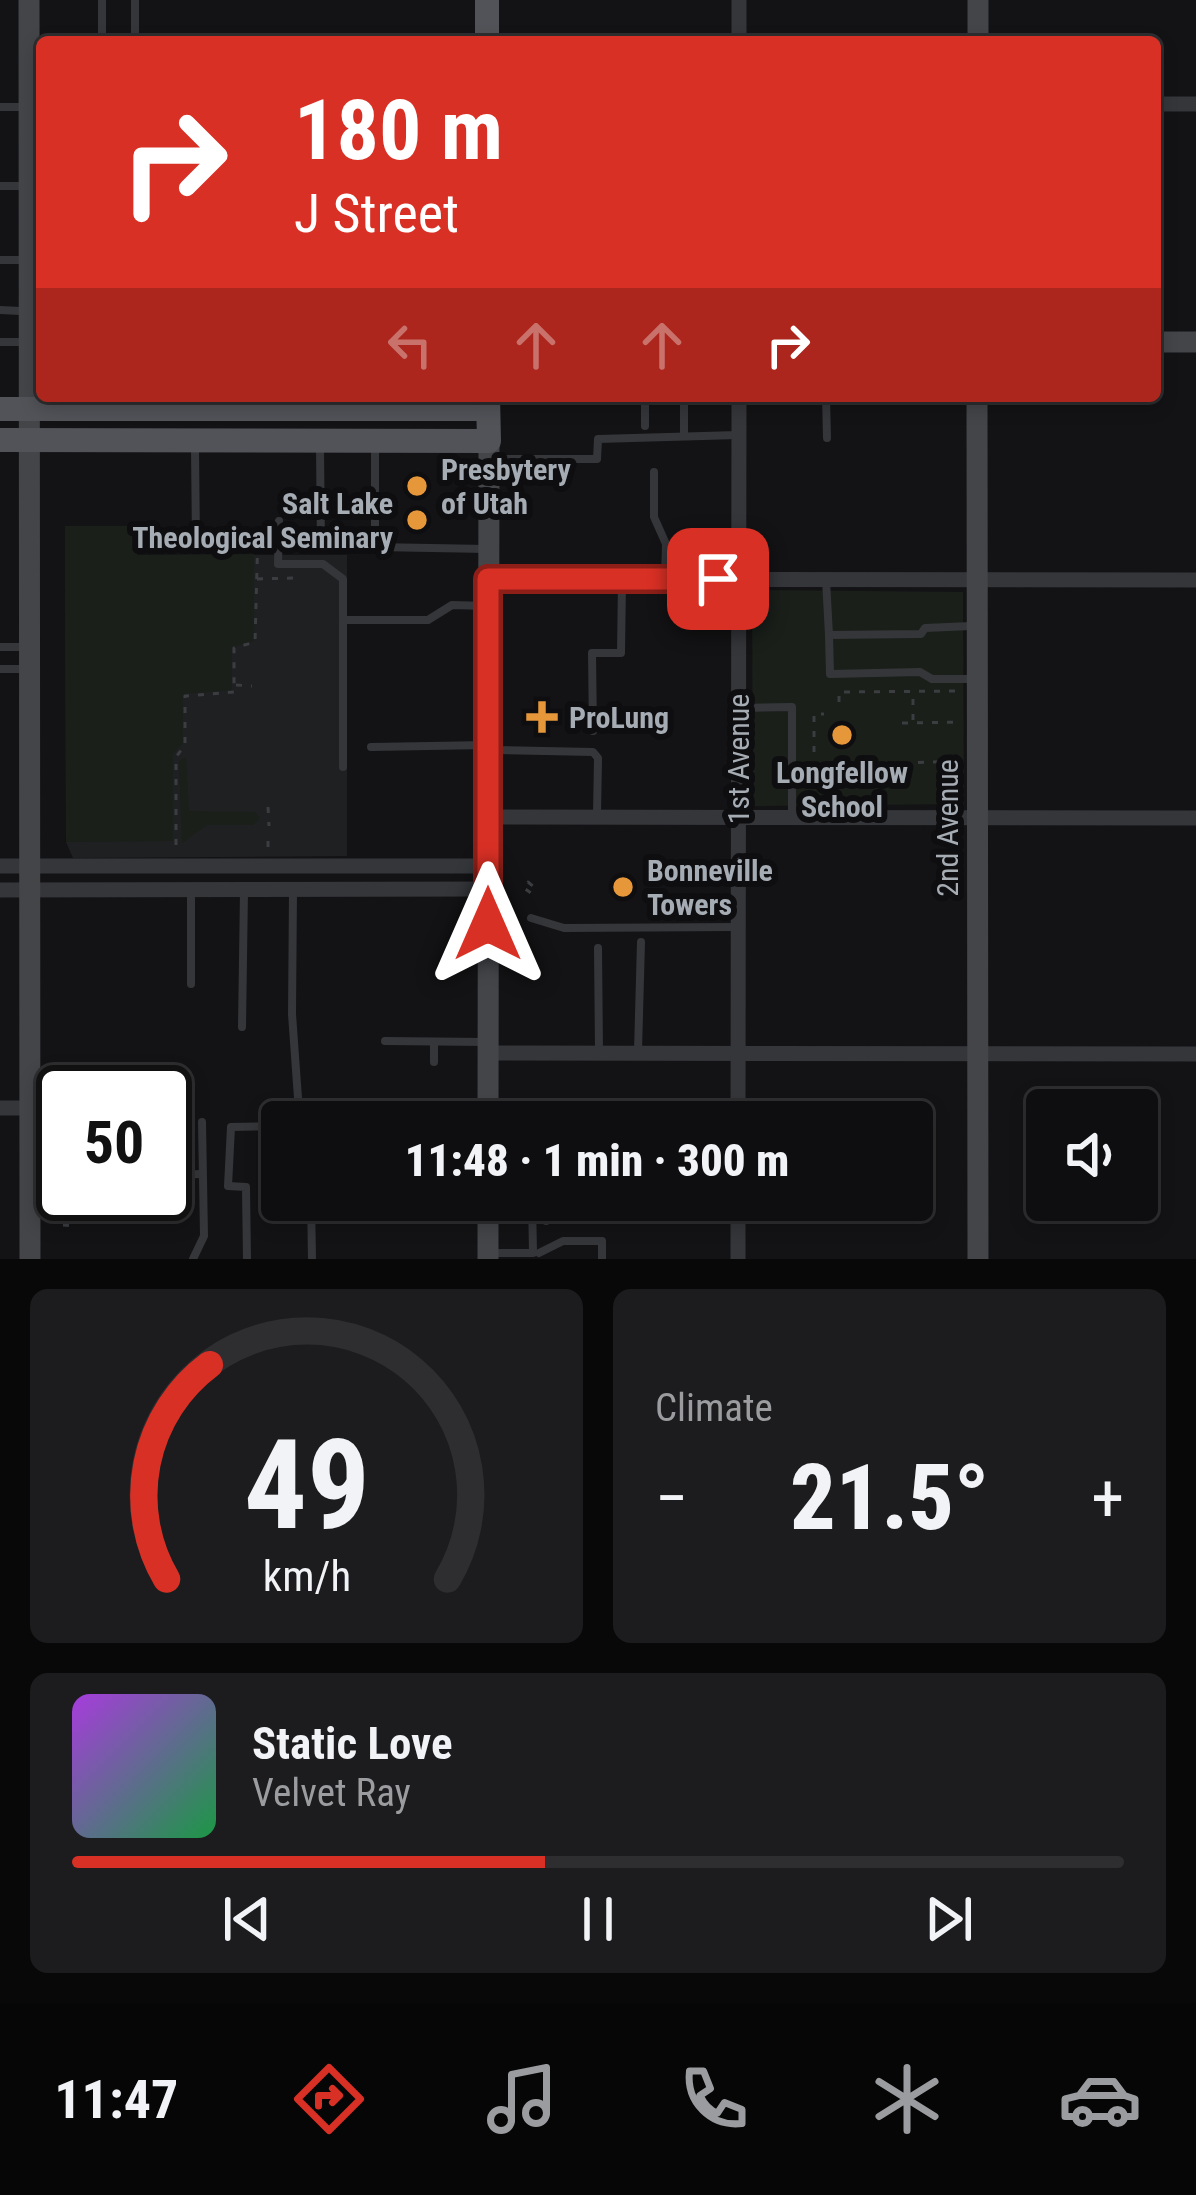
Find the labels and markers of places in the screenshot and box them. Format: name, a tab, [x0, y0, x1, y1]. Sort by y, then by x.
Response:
place label: Presbytery of Utah	[441, 452, 571, 521]
marker: Presbytery of Utah	[404, 473, 430, 499]
place label: Salt Lake Theological Seminary	[132, 486, 394, 555]
marker: Salt Lake Theological Seminary	[404, 507, 430, 533]
pin	[667, 528, 769, 630]
place label: ProLung	[569, 700, 669, 735]
marker: ProLung	[526, 701, 558, 733]
marker: Longfellow School	[829, 722, 855, 748]
place label: Longfellow School	[776, 755, 908, 824]
place label: Bonneville Towers	[647, 853, 773, 922]
marker: Bonneville Towers	[610, 874, 636, 900]

